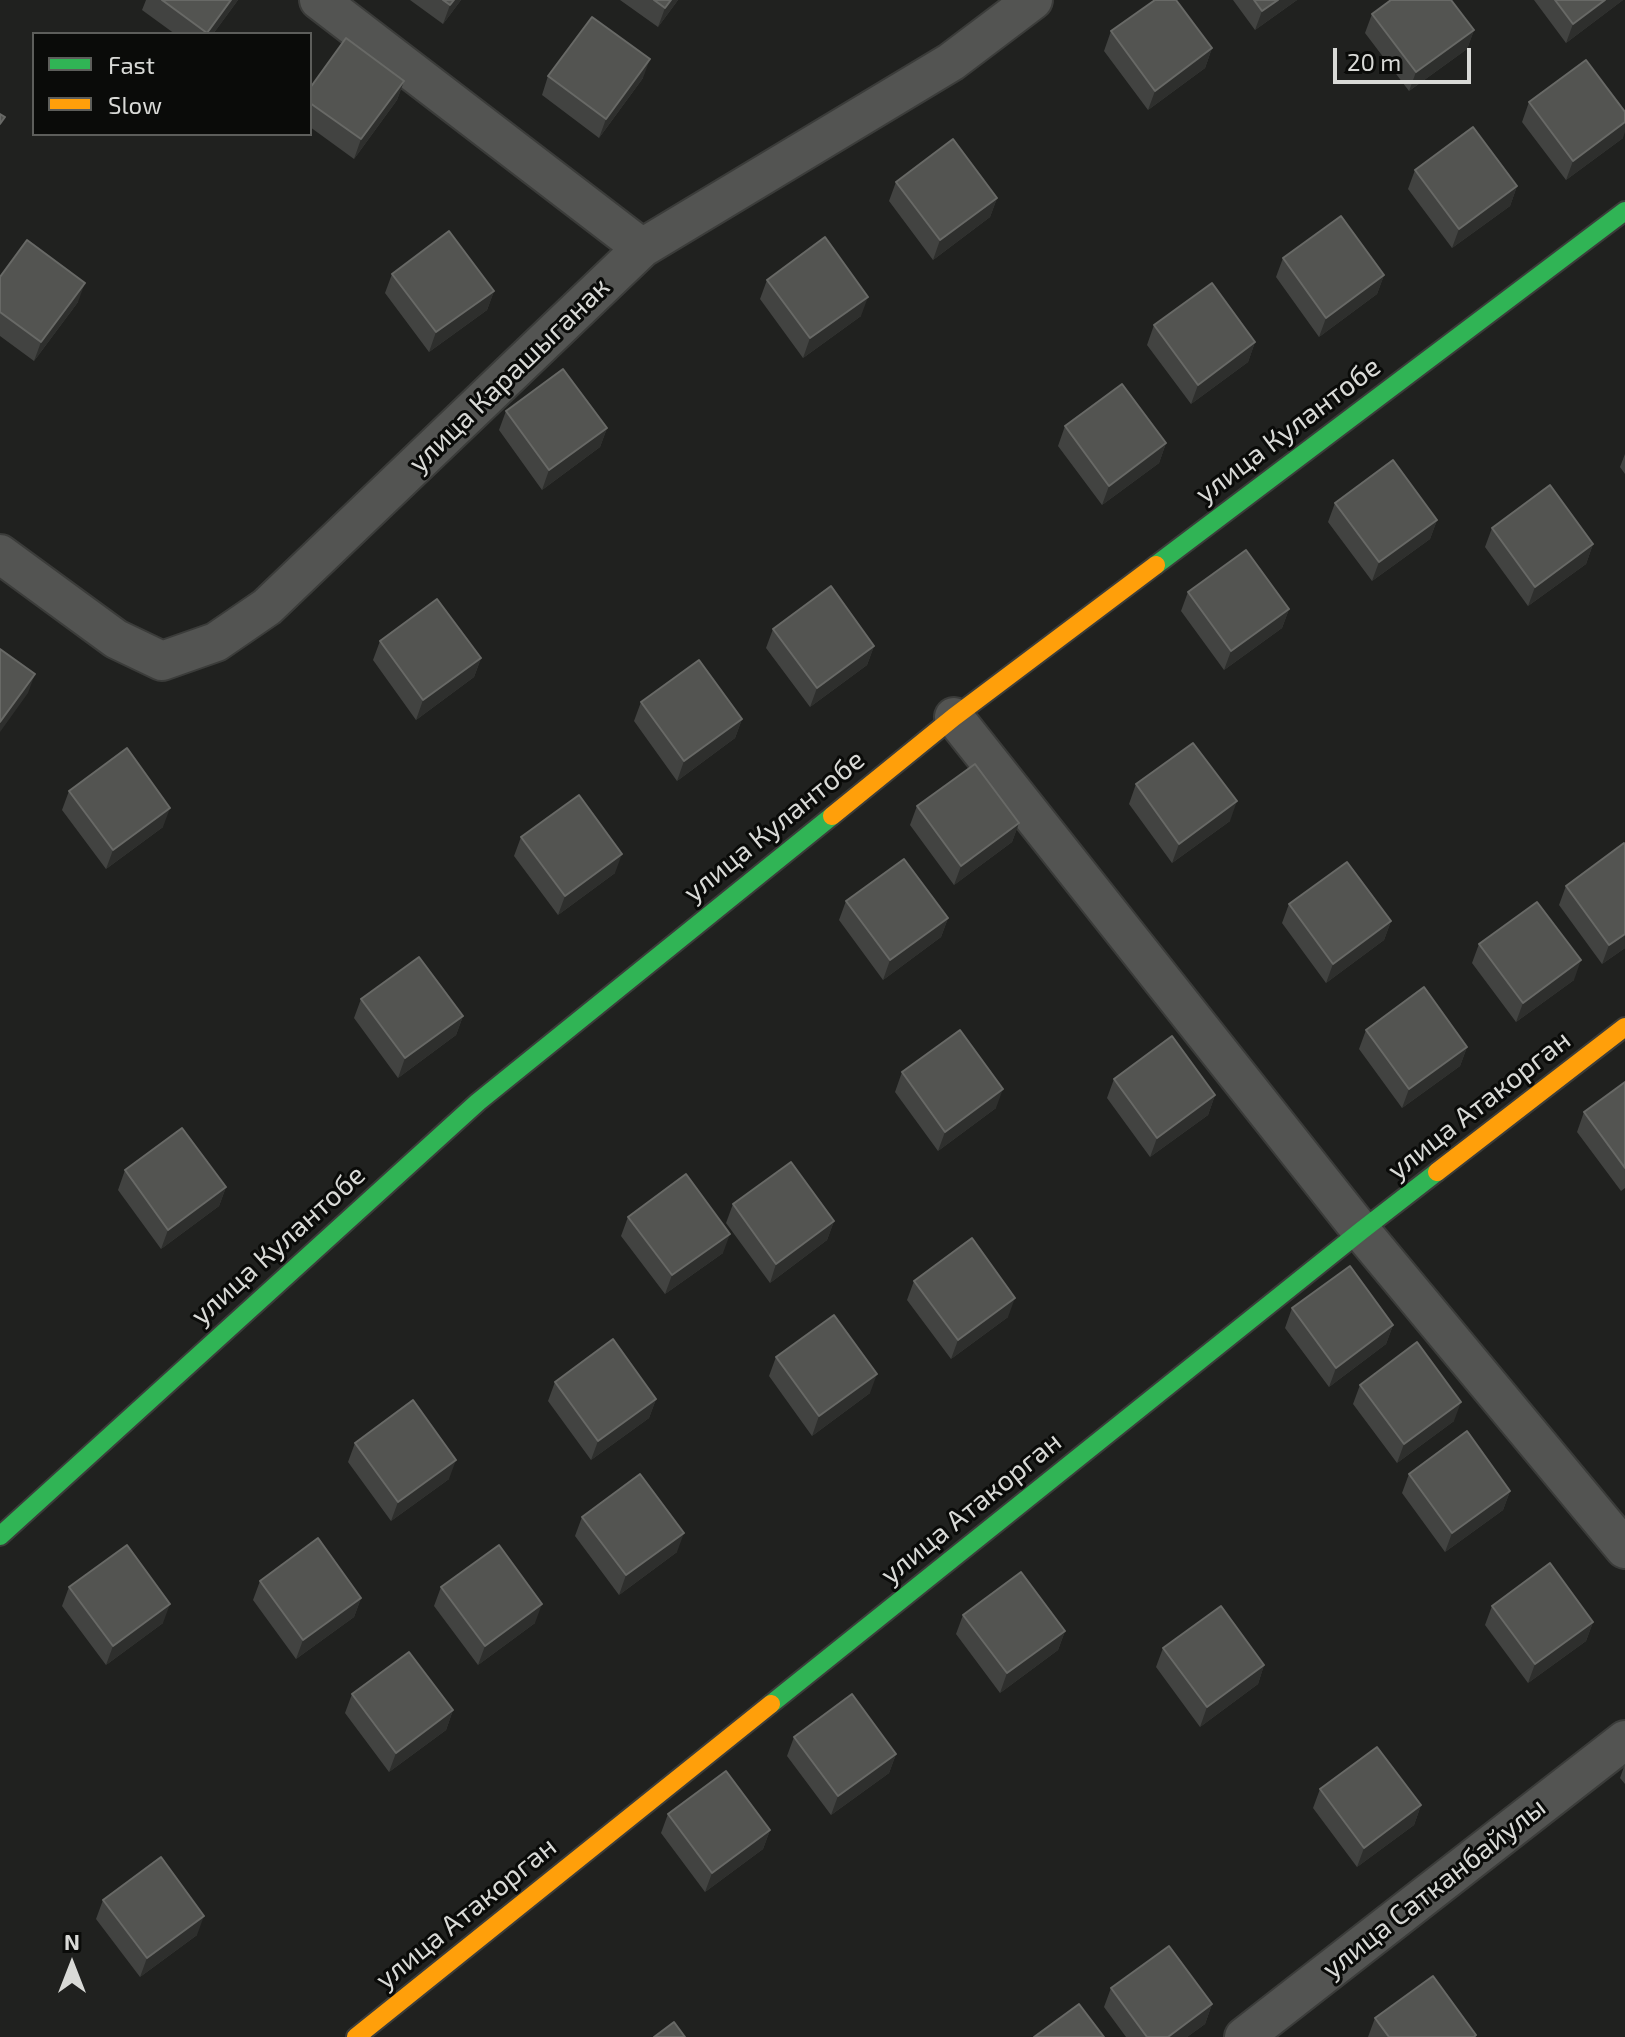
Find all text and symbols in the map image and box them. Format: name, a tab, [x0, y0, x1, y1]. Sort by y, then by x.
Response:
legend	[32, 32, 312, 136]
scale bar	[1337, 32, 1475, 82]
text: 20 m	[1347, 47, 1401, 76]
text: Fast	[108, 50, 155, 79]
text: Slow	[108, 90, 162, 119]
street label: улица Карашыганак	[402, 270, 616, 480]
street label: улица Кулантобе	[1189, 349, 1387, 511]
street label: улица Кулантобе	[677, 743, 871, 909]
street label: улица Атакорган	[1381, 1023, 1577, 1187]
street label: улица Кулантобе	[184, 1158, 372, 1332]
street label: улица Атакорган	[874, 1425, 1068, 1591]
street label: улица Сатканбайулы	[1316, 1790, 1552, 1986]
street label: улица Атакорган	[369, 1830, 563, 1996]
north arrow	[32, 1925, 112, 2005]
text: N	[64, 1928, 80, 1954]

